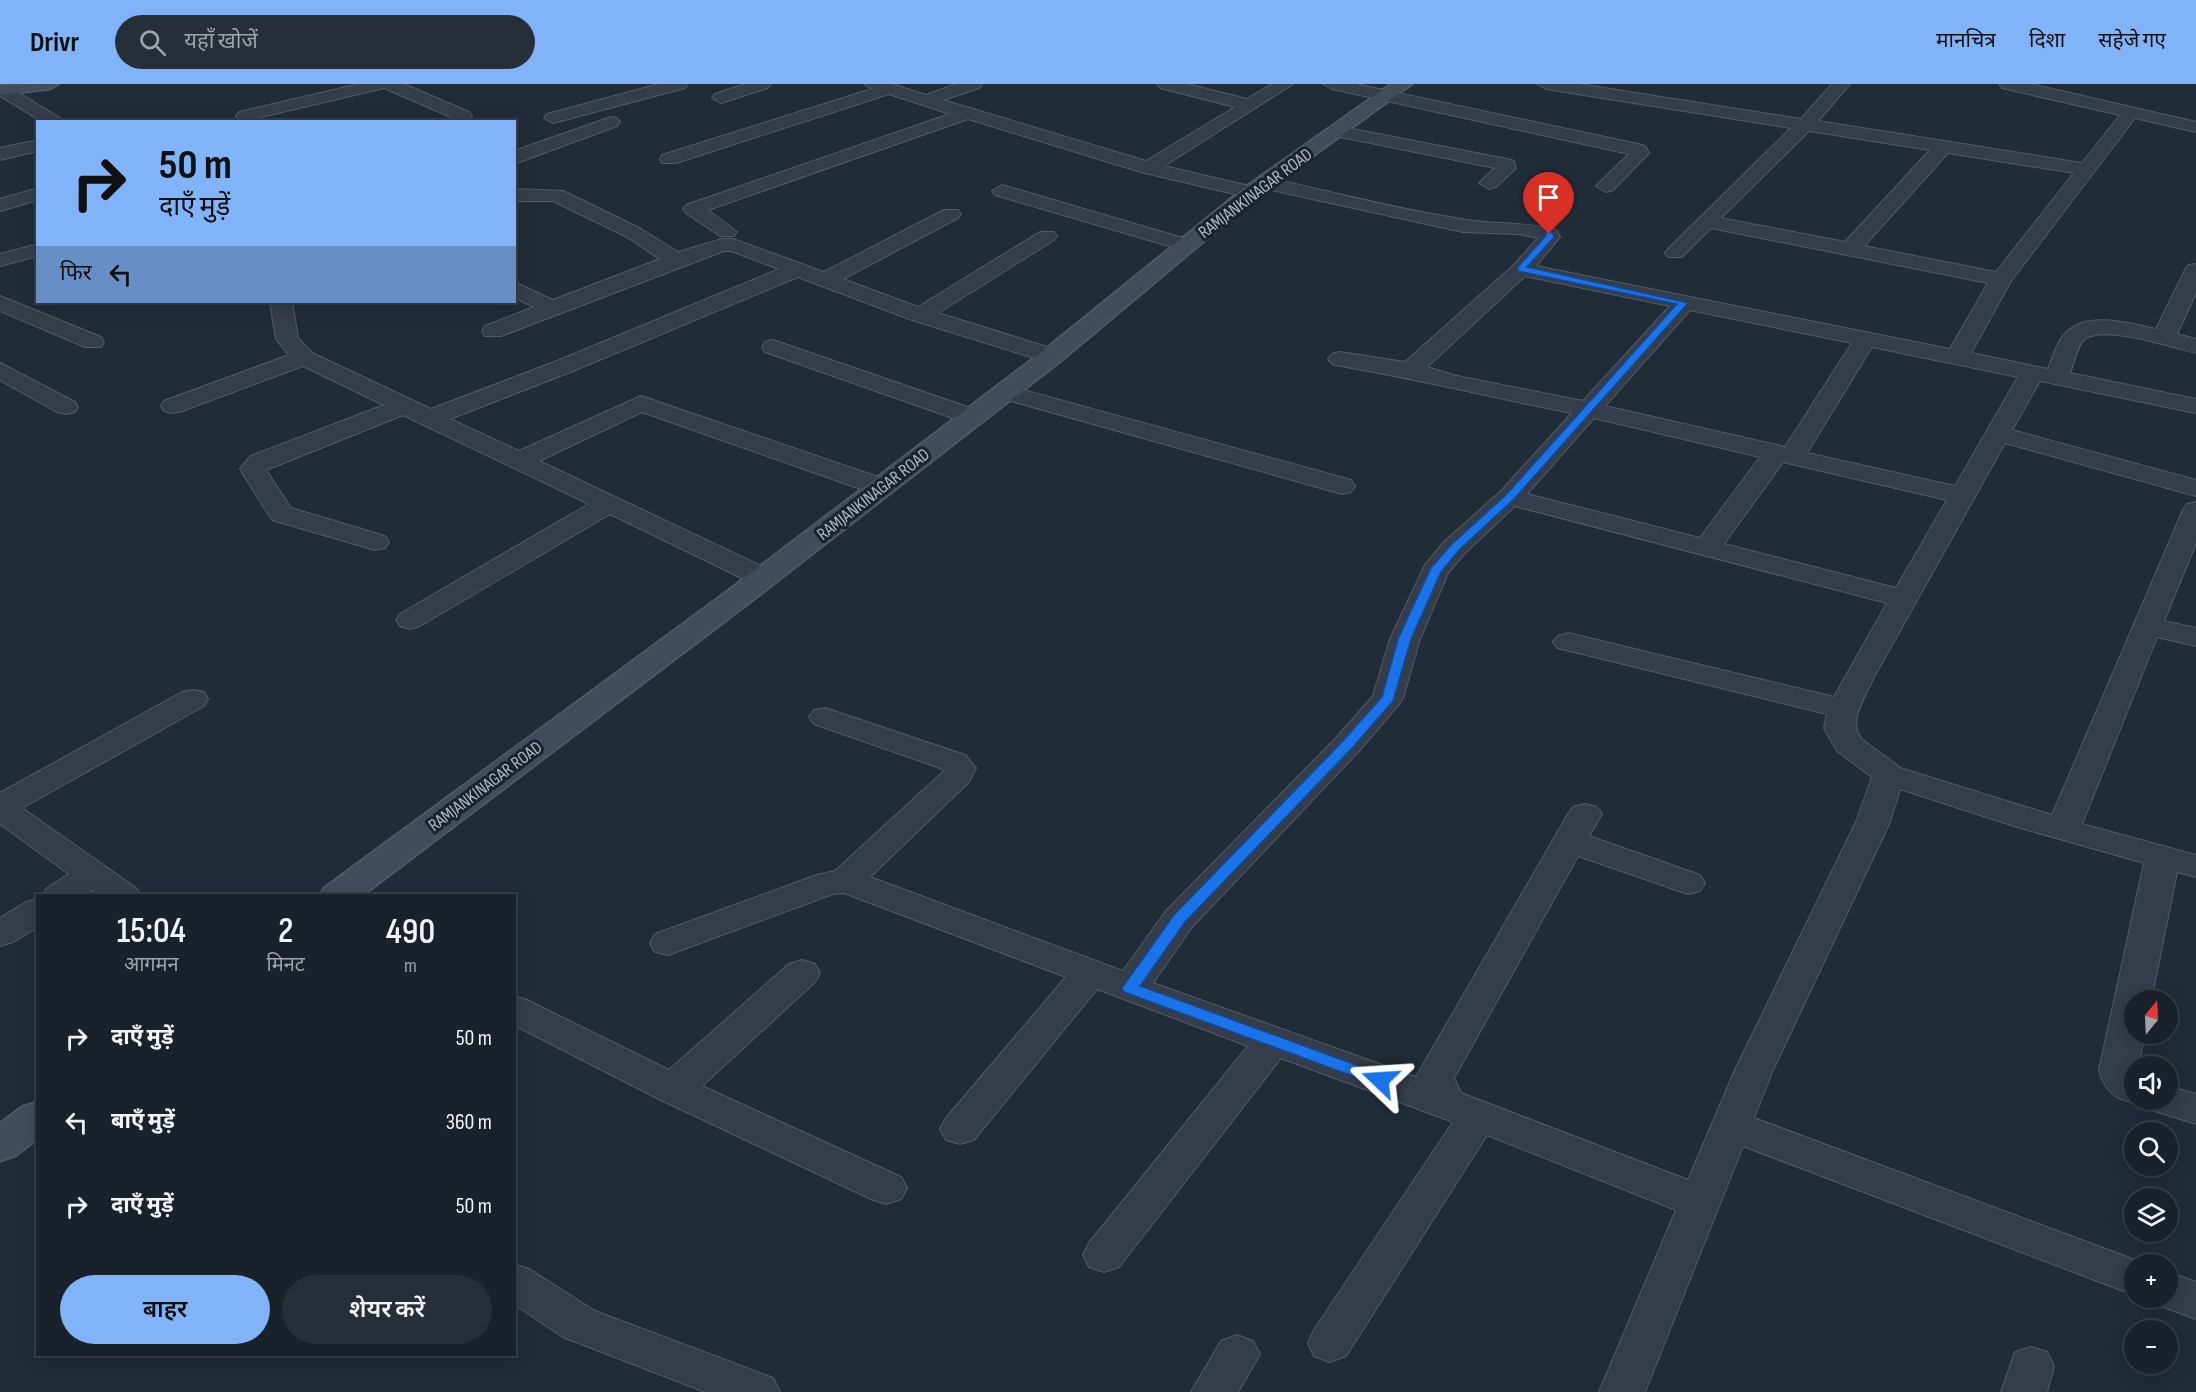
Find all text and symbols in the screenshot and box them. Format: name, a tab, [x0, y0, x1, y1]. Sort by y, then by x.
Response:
search box	[115, 15, 535, 69]
text: Drivr	[30, 26, 79, 59]
icon: search	[136, 26, 169, 59]
text: यहाँ खोजें	[184, 28, 258, 55]
text: मानचित्र	[1936, 28, 1996, 53]
text: दिशा	[2029, 28, 2065, 53]
text: सहेजे गए	[2098, 28, 2166, 53]
text: 50 m	[159, 140, 232, 191]
icon: right	[60, 144, 138, 222]
street label: RAMJANKINAGAR ROAD	[1194, 144, 1316, 243]
pin	[1523, 172, 1574, 234]
icon: arrive	[1532, 181, 1565, 214]
text: दाएँ मुड़ें	[159, 191, 230, 223]
icon: left	[104, 258, 137, 291]
text: फिर	[60, 260, 92, 287]
street label: RAMJANKINAGAR ROAD	[813, 444, 934, 545]
street label: RAMJANKINAGAR ROAD	[424, 737, 546, 836]
text: 15:04	[117, 910, 186, 953]
text: 2	[278, 910, 293, 953]
text: 490	[386, 911, 435, 954]
text: आगमन	[124, 953, 179, 977]
text: मिनट	[267, 953, 305, 977]
text: m	[404, 954, 417, 978]
north arrow	[2124, 990, 2178, 1044]
map controls	[2124, 990, 2178, 1374]
icon: right	[60, 1022, 93, 1055]
text: दाएँ मुड़ें	[111, 1024, 174, 1051]
text: 50 m	[456, 1025, 492, 1052]
position arrow	[1348, 1048, 1412, 1112]
button: sound	[2124, 1056, 2178, 1110]
icon: left	[60, 1106, 93, 1139]
text: बाएँ मुड़ें	[111, 1108, 175, 1135]
text: 360 m	[446, 1109, 492, 1136]
button: search	[2124, 1122, 2178, 1176]
button: layers	[2124, 1188, 2178, 1242]
icon: right	[60, 1190, 93, 1223]
text: दाएँ मुड़ें	[111, 1192, 174, 1219]
text: 50 m	[456, 1193, 492, 1220]
button: +	[2124, 1254, 2178, 1308]
button: बाहर	[60, 1275, 270, 1344]
button: शेयर करें	[282, 1275, 492, 1344]
button: −	[2124, 1320, 2178, 1374]

